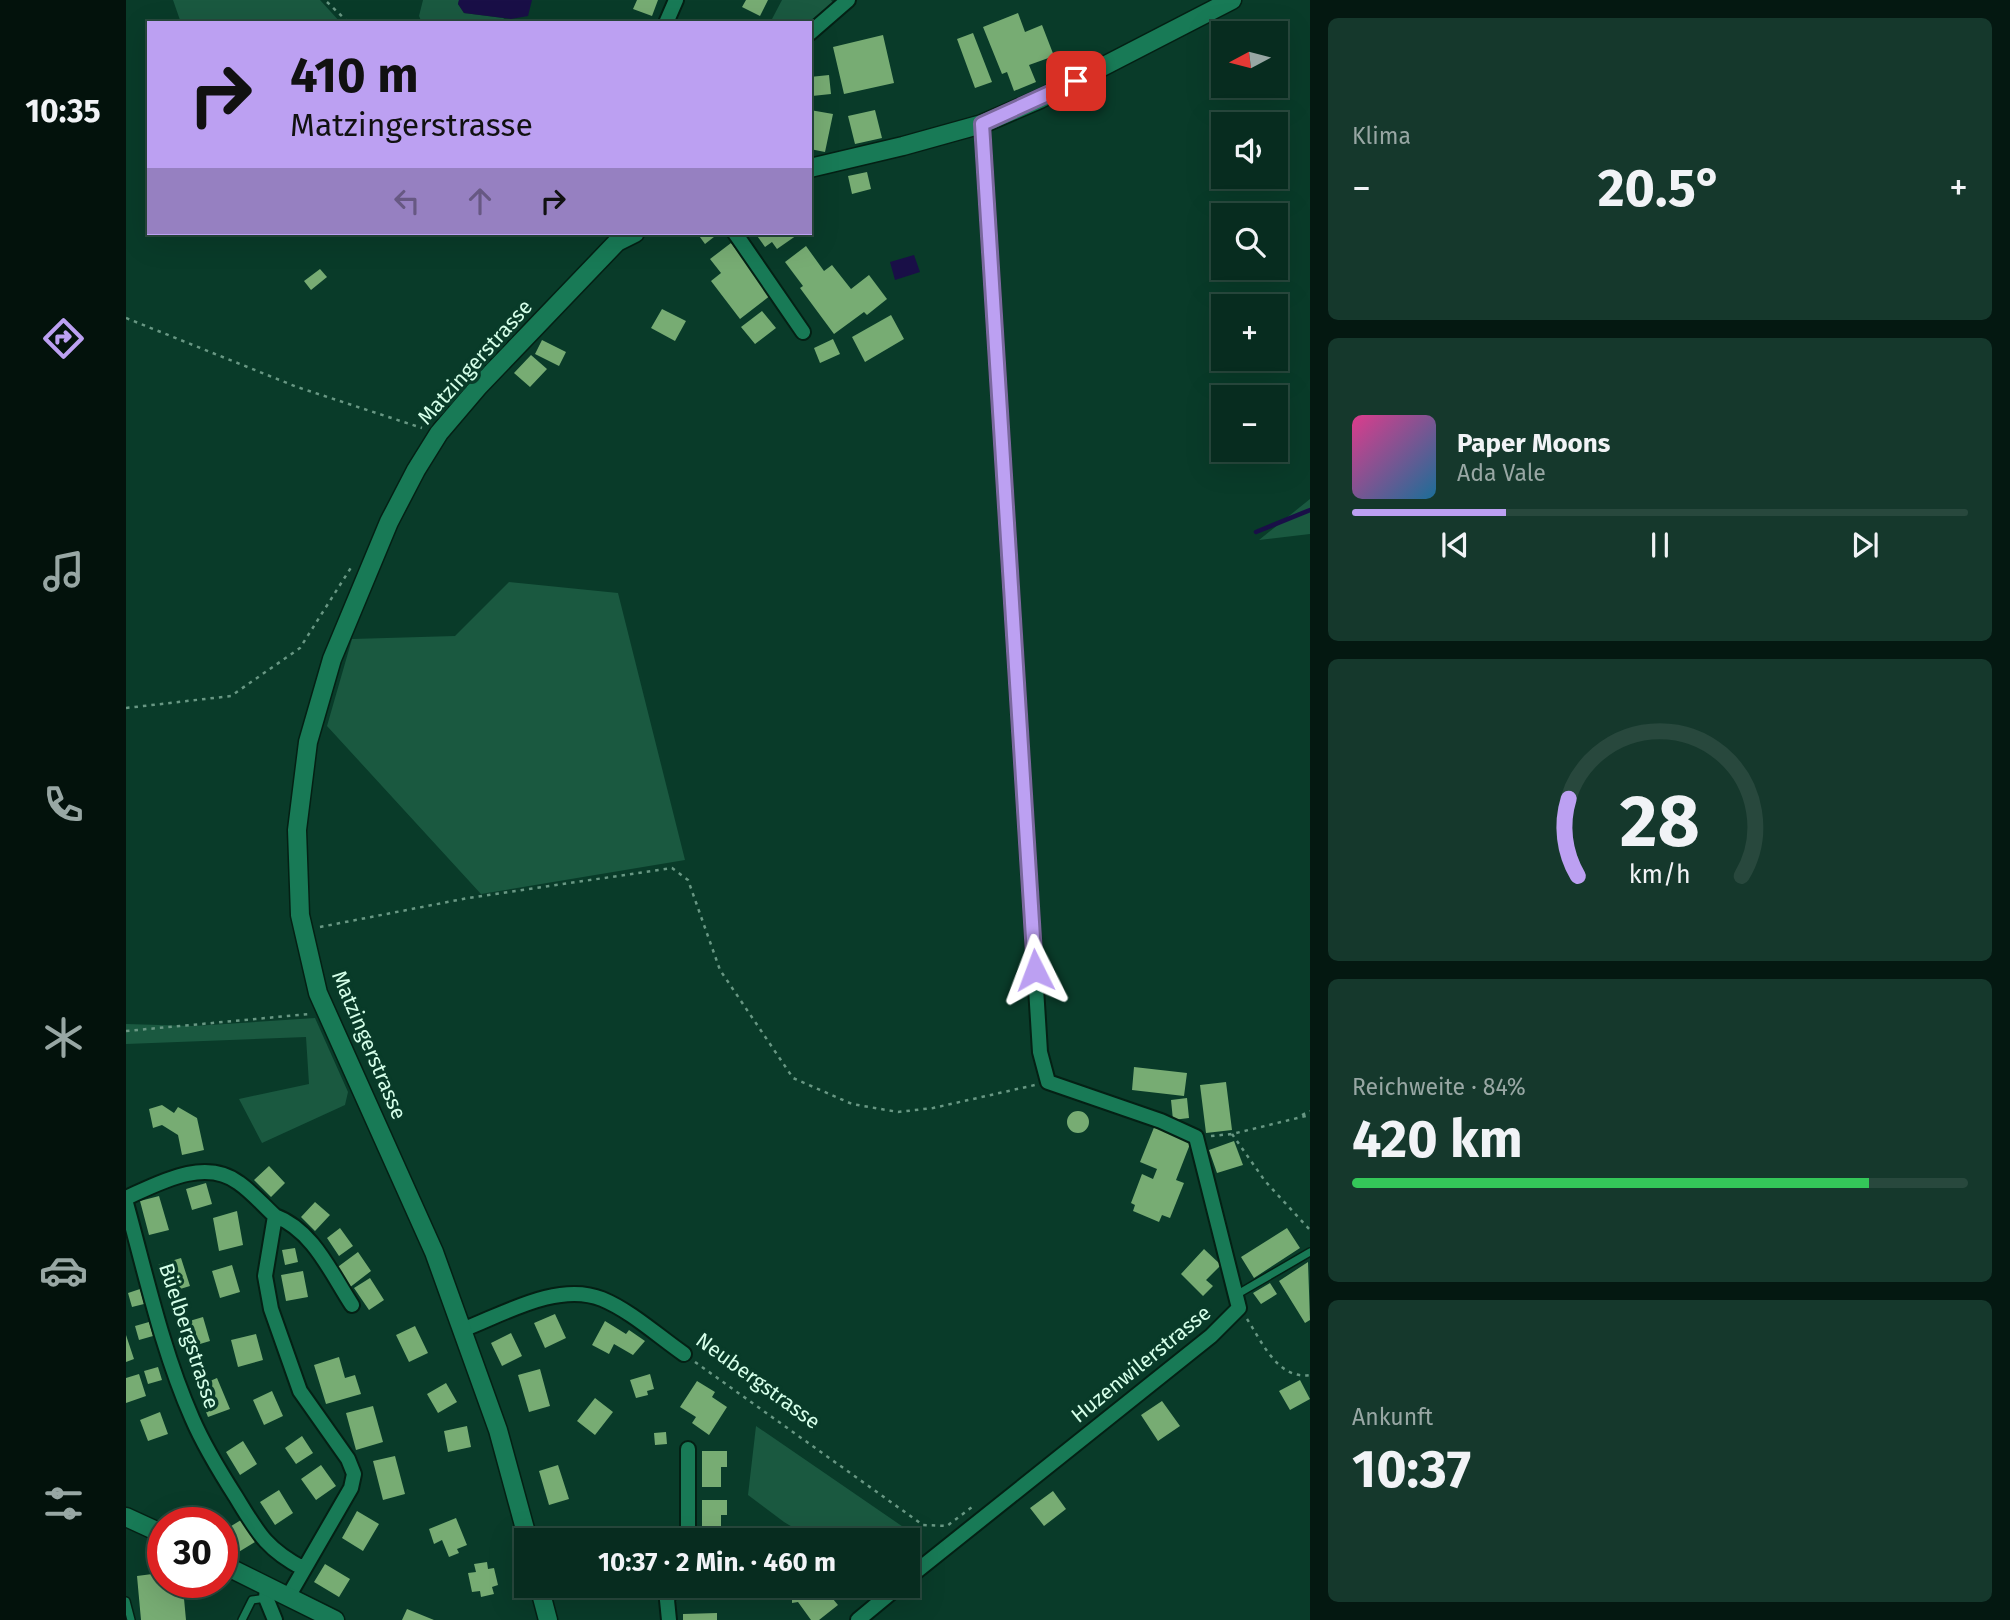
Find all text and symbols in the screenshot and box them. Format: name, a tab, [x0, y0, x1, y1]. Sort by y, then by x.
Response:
north arrow	[1211, 21, 1288, 98]
map controls	[1211, 21, 1288, 462]
text: 410 m	[290, 46, 419, 105]
icon: right	[175, 49, 266, 140]
pin	[1046, 51, 1106, 111]
icon: arrive	[1057, 62, 1095, 100]
text: 10:35	[25, 92, 101, 130]
text: Matzingerstrasse	[290, 106, 533, 144]
button: sound	[1211, 112, 1288, 189]
text: Klima	[1352, 122, 1411, 150]
text: 20.5°	[1598, 157, 1722, 220]
text: −	[1352, 165, 1371, 211]
text: +	[1949, 165, 1968, 211]
icon: left	[388, 182, 426, 220]
icon: ahead	[461, 182, 499, 220]
icon: right	[534, 182, 572, 220]
button: search	[1211, 203, 1288, 280]
street label: Matzingerstrasse	[412, 294, 538, 430]
button: +	[1211, 294, 1288, 371]
icon: directions	[39, 314, 88, 363]
button: −	[1211, 385, 1288, 462]
text: Paper Moons	[1457, 428, 1610, 459]
text: Ada Vale	[1457, 459, 1546, 487]
icon: previous	[1436, 526, 1474, 564]
icon: pause	[1641, 526, 1679, 564]
icon: next	[1846, 526, 1884, 564]
icon: music	[39, 547, 88, 596]
text: 28	[1620, 778, 1700, 865]
icon: phone	[39, 780, 88, 829]
text: km/h	[1629, 860, 1691, 890]
position arrow	[998, 933, 1072, 1007]
street label: Matzingerstrasse	[326, 967, 412, 1123]
icon: climate	[39, 1013, 88, 1062]
text: Reichweite · 84%	[1352, 1073, 1526, 1101]
text: 420 km	[1352, 1108, 1523, 1171]
icon: car	[39, 1246, 88, 1295]
street label: Büelbergstrasse	[153, 1260, 225, 1412]
street label: Huzenwilerstrasse	[1066, 1300, 1216, 1428]
street label: Neubergstrasse	[691, 1327, 825, 1435]
text: Ankunft	[1352, 1403, 1433, 1431]
text: 10:37	[1352, 1438, 1471, 1501]
icon: filters	[39, 1479, 88, 1528]
speed limit sign: 30	[147, 1507, 238, 1598]
text: 10:37 · 2 Min. · 460 m	[598, 1547, 836, 1578]

